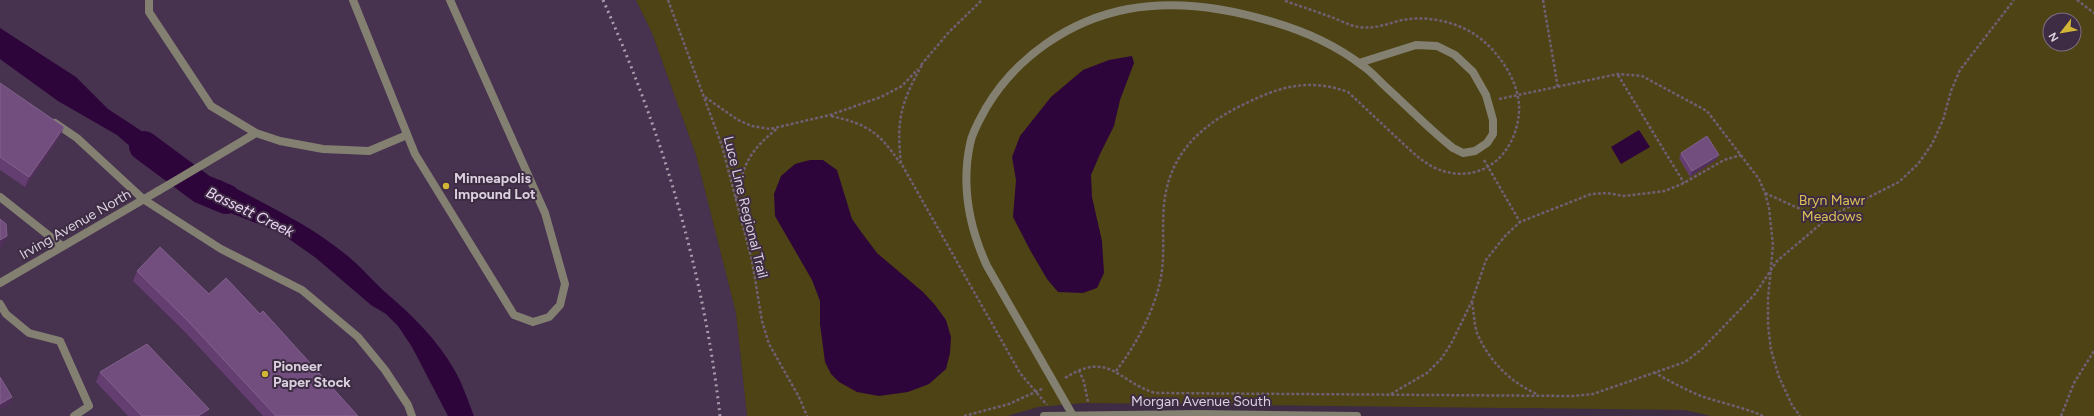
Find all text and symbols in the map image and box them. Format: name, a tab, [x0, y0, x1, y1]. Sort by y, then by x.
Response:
north arrow	[2042, 12, 2082, 52]
text: N	[2046, 30, 2062, 44]
street label: Luce Line Regional Trail	[720, 134, 771, 280]
place label: Minneapolis Impound Lot	[454, 170, 536, 203]
marker: Minneapolis Impound Lot	[441, 181, 451, 191]
water label: Bassett Creek	[203, 183, 297, 241]
street label: Irving Avenue North	[16, 185, 134, 263]
park label: Bryn Mawr Meadows	[1799, 192, 1866, 225]
place label: Pioneer Paper Stock	[273, 358, 351, 391]
marker: Pioneer Paper Stock	[260, 369, 270, 379]
street label: Morgan Avenue South	[1131, 393, 1271, 410]

